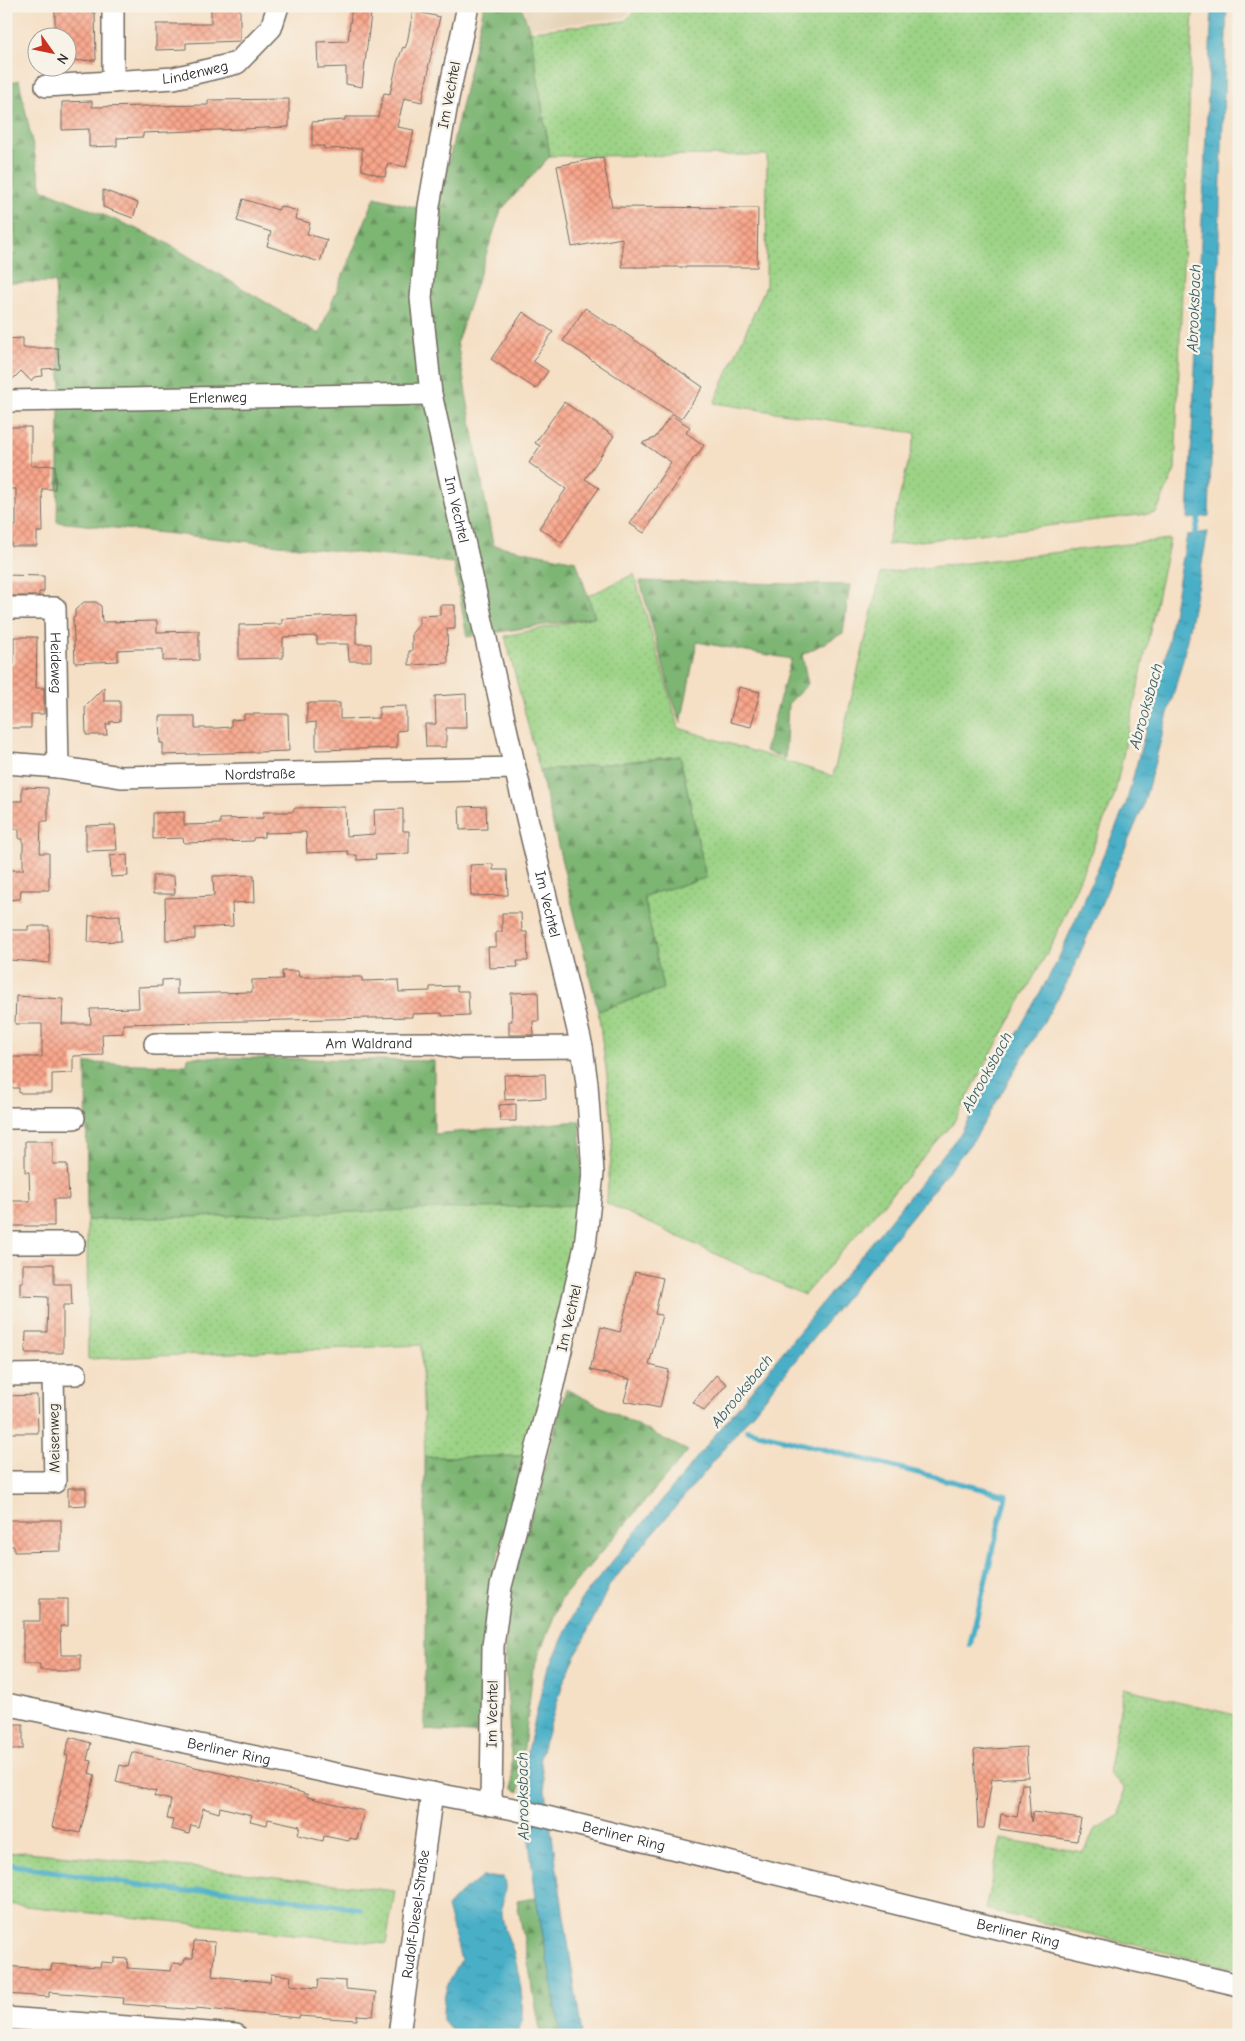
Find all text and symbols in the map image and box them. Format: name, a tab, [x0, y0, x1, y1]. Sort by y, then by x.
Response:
north arrow	[28, 28, 78, 78]
text: N	[53, 50, 72, 67]
street label: Lindenweg	[162, 56, 230, 88]
street label: Im Vechtel	[434, 60, 464, 130]
water label: Abrooksbach	[1183, 264, 1205, 353]
street label: Erlenweg	[189, 388, 247, 407]
street label: Im Vechtel	[441, 474, 473, 545]
street label: Heideweg	[46, 632, 66, 694]
water label: Abrooksbach	[1125, 661, 1167, 752]
street label: Nordstraße	[224, 764, 296, 784]
street label: Im Vechtel	[531, 869, 564, 939]
water label: Abrooksbach	[957, 1029, 1016, 1116]
street label: Am Waldrand	[326, 1034, 412, 1052]
street label: Im Vechtel	[553, 1283, 585, 1353]
water label: Abrooksbach	[707, 1351, 777, 1432]
street label: Meisenweg	[44, 1403, 64, 1473]
street label: Im Vechtel	[482, 1680, 502, 1748]
street label: Berliner Ring	[186, 1734, 272, 1769]
water label: Abrooksbach	[513, 1752, 533, 1841]
street label: Berliner Ring	[581, 1817, 667, 1855]
street label: Rudolf-Diesel-Straße	[398, 1848, 433, 1980]
street label: Berliner Ring	[975, 1915, 1062, 1952]

